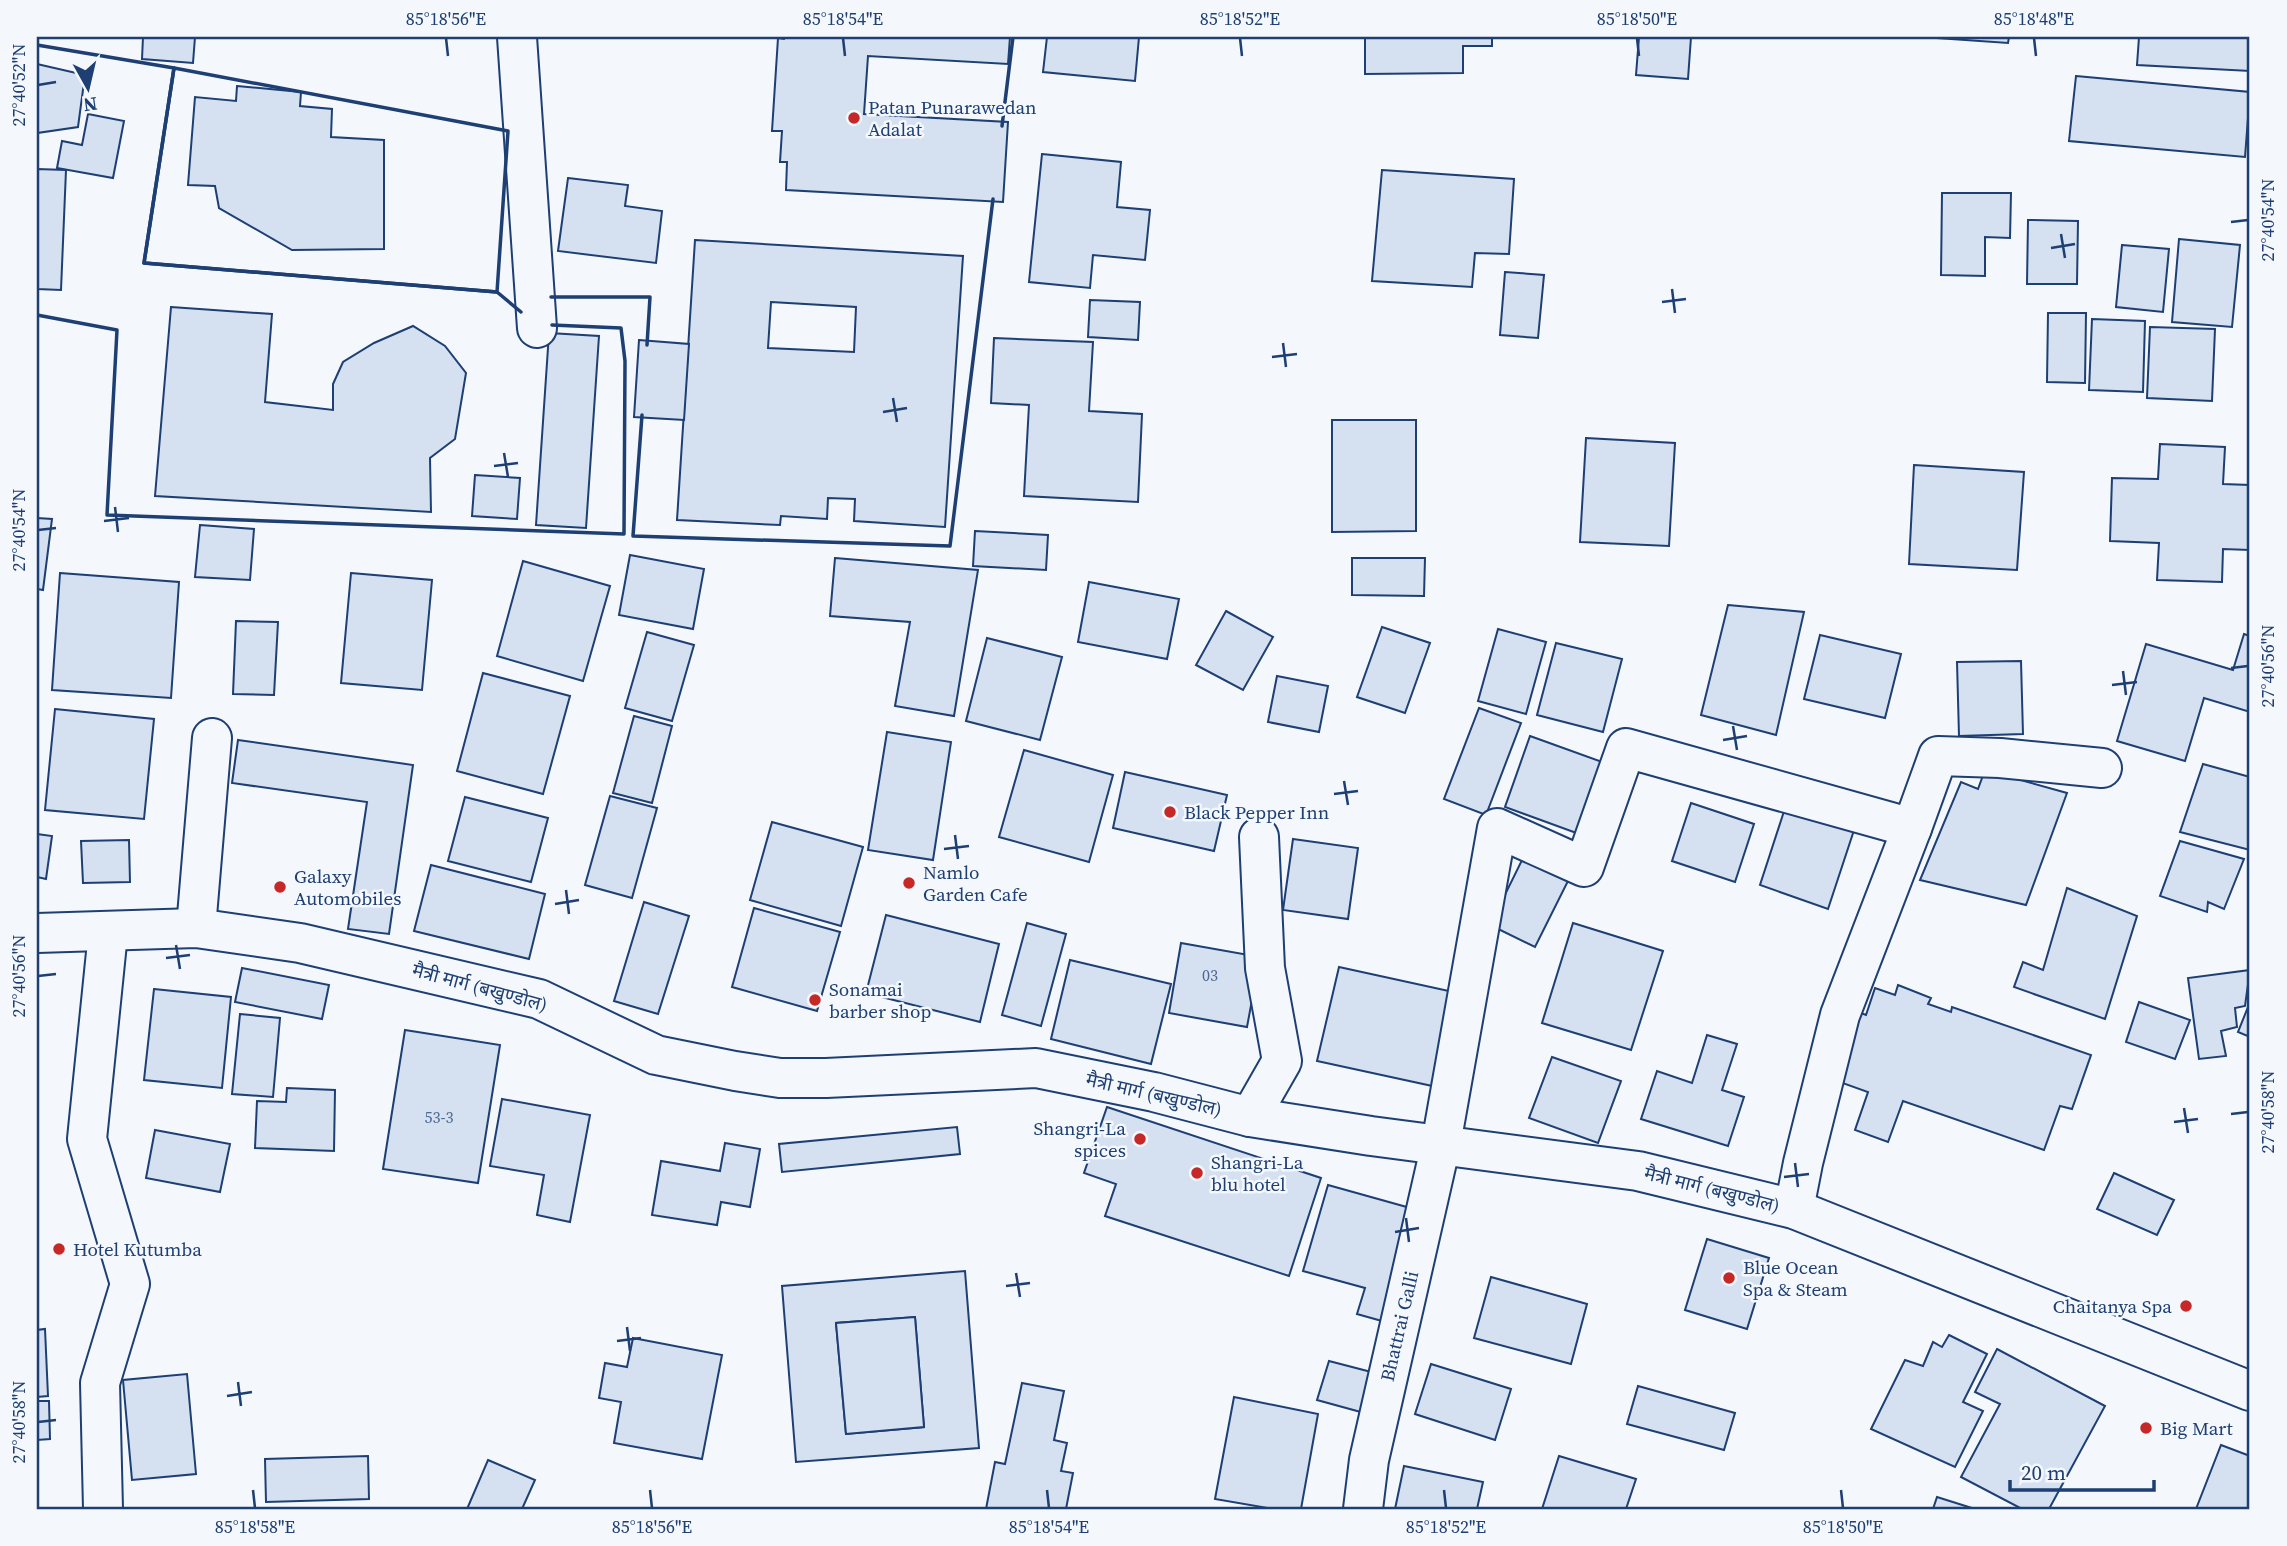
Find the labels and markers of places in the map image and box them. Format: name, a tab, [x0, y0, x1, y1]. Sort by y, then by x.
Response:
place label: Patan Punarawedan Adalat	[868, 94, 1037, 142]
marker: Patan Punarawedan Adalat	[846, 110, 862, 126]
place label: Black Pepper Inn	[1184, 799, 1329, 825]
marker: Black Pepper Inn	[1162, 804, 1178, 820]
place label: Namlo Garden Cafe	[923, 859, 1028, 907]
place label: Galaxy Automobiles	[294, 863, 401, 911]
marker: Namlo Garden Cafe	[901, 875, 917, 891]
marker: Galaxy Automobiles	[272, 879, 288, 895]
place label: Sonamai barber shop	[829, 976, 931, 1024]
marker: Sonamai barber shop	[807, 992, 823, 1008]
place label: Shangri-La spices	[1033, 1115, 1126, 1163]
marker: Shangri-La spices	[1132, 1131, 1148, 1147]
place label: Shangri-La blu hotel	[1211, 1149, 1304, 1197]
marker: Shangri-La blu hotel	[1189, 1165, 1205, 1181]
place label: Hotel Kutumba	[73, 1236, 202, 1262]
marker: Hotel Kutumba	[51, 1241, 67, 1257]
place label: Blue Ocean Spa & Steam	[1743, 1254, 1848, 1302]
marker: Blue Ocean Spa & Steam	[1721, 1270, 1737, 1286]
place label: Chaitanya Spa	[2053, 1293, 2172, 1319]
marker: Chaitanya Spa	[2178, 1298, 2194, 1314]
place label: Big Mart	[2160, 1415, 2234, 1441]
marker: Big Mart	[2138, 1420, 2154, 1436]

